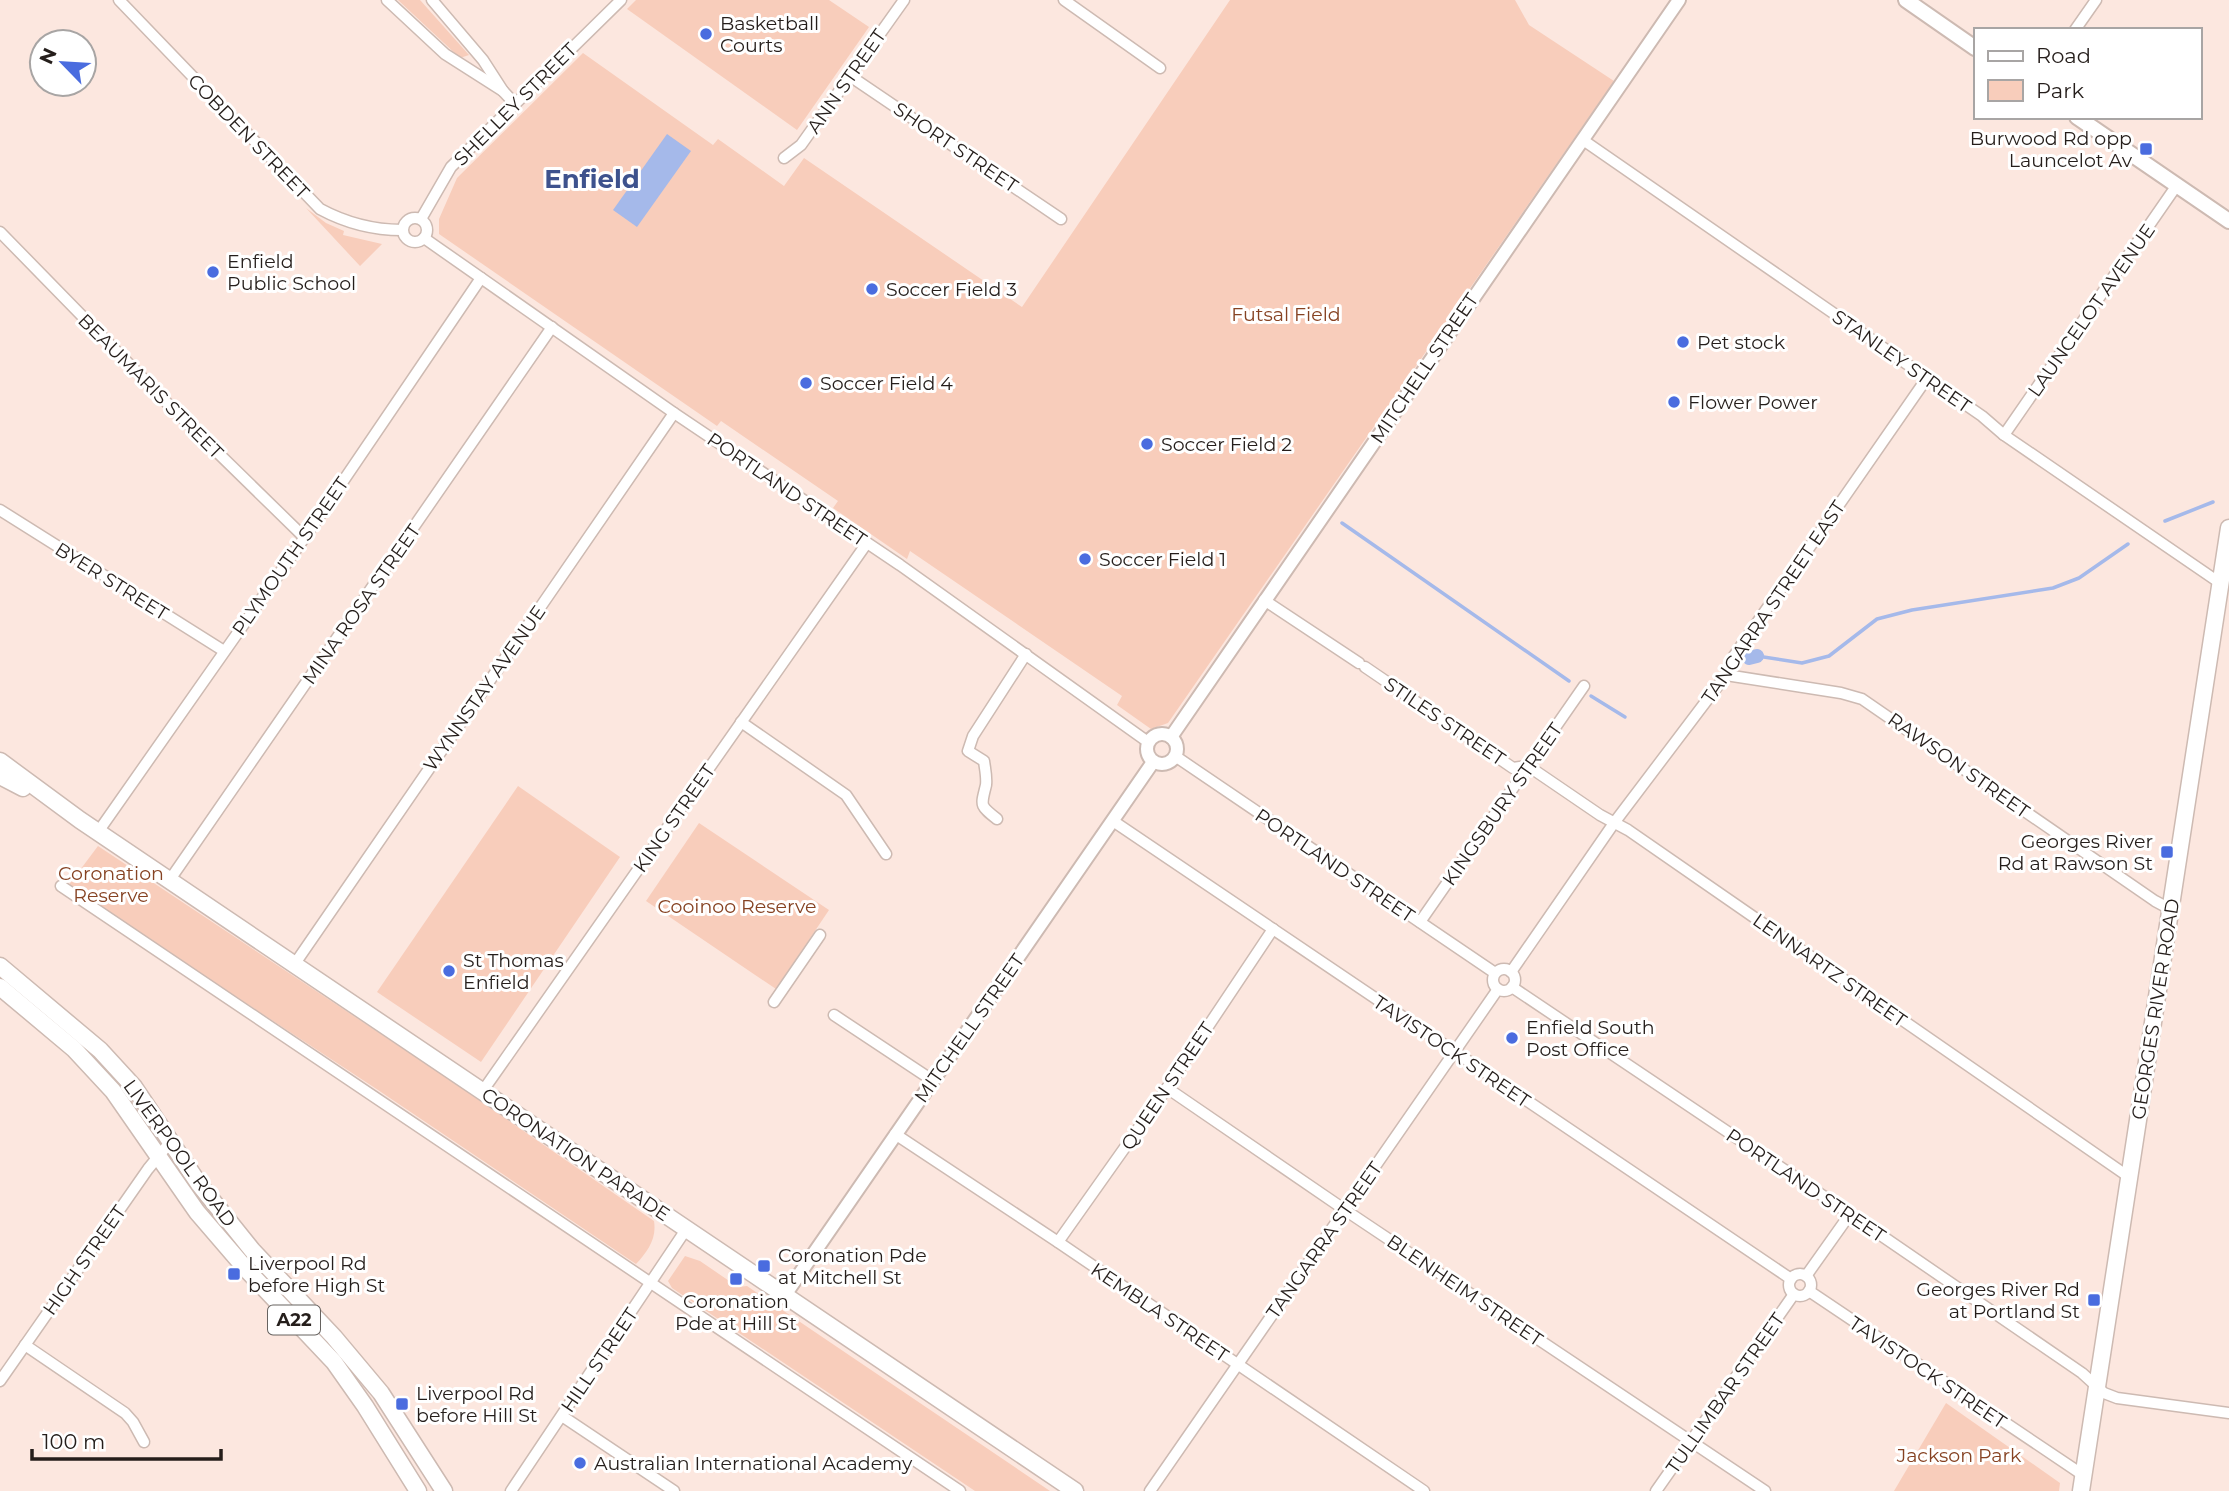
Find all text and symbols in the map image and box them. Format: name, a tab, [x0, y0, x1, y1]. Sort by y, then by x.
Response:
place label: Basketball Courts	[720, 12, 819, 57]
street label: ANN STREET	[802, 25, 891, 138]
marker: Basketball Courts	[698, 26, 714, 42]
north arrow	[28, 28, 98, 98]
legend	[1974, 28, 2201, 119]
street label: SHELLEY STREET	[449, 38, 582, 171]
text: Road	[2036, 43, 2091, 68]
text: N	[34, 44, 62, 68]
street label: COBDEN STREET	[183, 69, 314, 204]
text: Park	[2036, 78, 2084, 103]
street label: SHORT STREET	[889, 97, 1022, 198]
place label: Burwood Rd opp Launcelot Av	[1970, 127, 2133, 172]
marker: Burwood Rd opp Launcelot Av	[2138, 141, 2154, 157]
district label: Enfield	[544, 163, 640, 195]
street label: LAUNCELOT AVENUE	[2023, 219, 2160, 401]
place label: Enfield Public School	[227, 250, 356, 295]
marker: Enfield Public School	[205, 264, 221, 280]
place label: Soccer Field 3	[886, 278, 1017, 301]
marker: Soccer Field 3	[864, 281, 880, 297]
street label: MITCHELL STREET	[1366, 289, 1483, 448]
park label: Futsal Field	[1231, 303, 1341, 326]
street label: STANLEY STREET	[1828, 305, 1976, 418]
street label: BEAUMARIS STREET	[73, 309, 228, 464]
place label: Pet stock	[1697, 331, 1786, 354]
marker: Pet stock	[1675, 334, 1691, 350]
place label: Soccer Field 4	[820, 372, 953, 395]
marker: Soccer Field 4	[798, 375, 814, 391]
place label: Flower Power	[1688, 391, 1818, 414]
marker: Flower Power	[1666, 394, 1682, 410]
street label: PORTLAND STREET	[703, 427, 871, 551]
place label: Soccer Field 2	[1161, 433, 1292, 456]
marker: Soccer Field 2	[1139, 436, 1155, 452]
street label: PLYMOUTH STREET	[227, 473, 354, 640]
street label: TANGARRA STREET EAST	[1697, 496, 1850, 708]
street label: MINA ROSA STREET	[297, 520, 425, 689]
street label: BYER STREET	[51, 537, 173, 625]
place label: Soccer Field 1	[1099, 548, 1226, 571]
marker: Soccer Field 1	[1077, 551, 1093, 567]
street label: WYNNSTAY AVENUE	[419, 601, 550, 776]
street label: STILES STREET	[1380, 672, 1510, 770]
street label: RAWSON STREET	[1883, 708, 2034, 823]
street label: KINGSBURY STREET	[1437, 718, 1567, 890]
street label: KING STREET	[629, 760, 720, 877]
street label: PORTLAND STREET	[1251, 803, 1419, 927]
place label: Georges River Rd at Rawson St	[1998, 830, 2153, 875]
marker: Georges River Rd at Rawson St	[2159, 844, 2175, 860]
park label: Coronation Reserve	[58, 862, 164, 907]
park label: Cooinoo Reserve	[658, 895, 816, 918]
street label: GEORGES RIVER ROAD	[2127, 897, 2184, 1121]
street label: LENNARTZ STREET	[1748, 909, 1911, 1032]
place label: St Thomas Enfield	[463, 949, 564, 994]
street label: MITCHELL STREET	[909, 950, 1029, 1107]
marker: St Thomas Enfield	[441, 963, 457, 979]
street label: TAVISTOCK STREET	[1369, 990, 1535, 1113]
place label: Enfield South Post Office	[1526, 1016, 1655, 1061]
street label: QUEEN STREET	[1116, 1018, 1219, 1155]
marker: Enfield South Post Office	[1504, 1030, 1520, 1046]
street label: LIVERPOOL ROAD	[118, 1075, 241, 1231]
street label: CORONATION PARADE	[477, 1083, 674, 1226]
street label: PORTLAND STREET	[1722, 1123, 1890, 1247]
street label: TANGARRA STREET	[1262, 1157, 1387, 1323]
street label: HIGH STREET	[38, 1201, 131, 1320]
street label: BLENHEIM STREET	[1382, 1230, 1547, 1351]
place label: Coronation Pde at Mitchell St	[778, 1244, 927, 1289]
place label: Liverpool Rd before High St	[248, 1252, 385, 1297]
marker: Coronation Pde at Mitchell St	[756, 1258, 772, 1274]
street label: KEMBLA STREET	[1087, 1258, 1233, 1367]
marker: Liverpool Rd before High St	[226, 1266, 242, 1282]
marker: Coronation Pde at Hill St	[728, 1271, 744, 1287]
place label: Georges River Rd at Portland St	[1916, 1278, 2080, 1323]
place label: Coronation Pde at Hill St	[675, 1290, 797, 1335]
marker: Georges River Rd at Portland St	[2086, 1292, 2102, 1308]
street label: HILL STREET	[556, 1304, 643, 1417]
road number: A22	[268, 1306, 320, 1335]
street label: TULLIMBAR STREET	[1661, 1308, 1790, 1478]
street label: TAVISTOCK STREET	[1845, 1311, 2011, 1434]
place label: Liverpool Rd before Hill St	[416, 1382, 538, 1427]
marker: Liverpool Rd before Hill St	[394, 1396, 410, 1412]
scale bar	[32, 1418, 220, 1462]
text: 100 m	[42, 1429, 105, 1454]
park label: Jackson Park	[1896, 1444, 2022, 1467]
place label: Australian International Academy	[594, 1452, 913, 1475]
marker: Australian International Academy	[572, 1455, 588, 1471]

